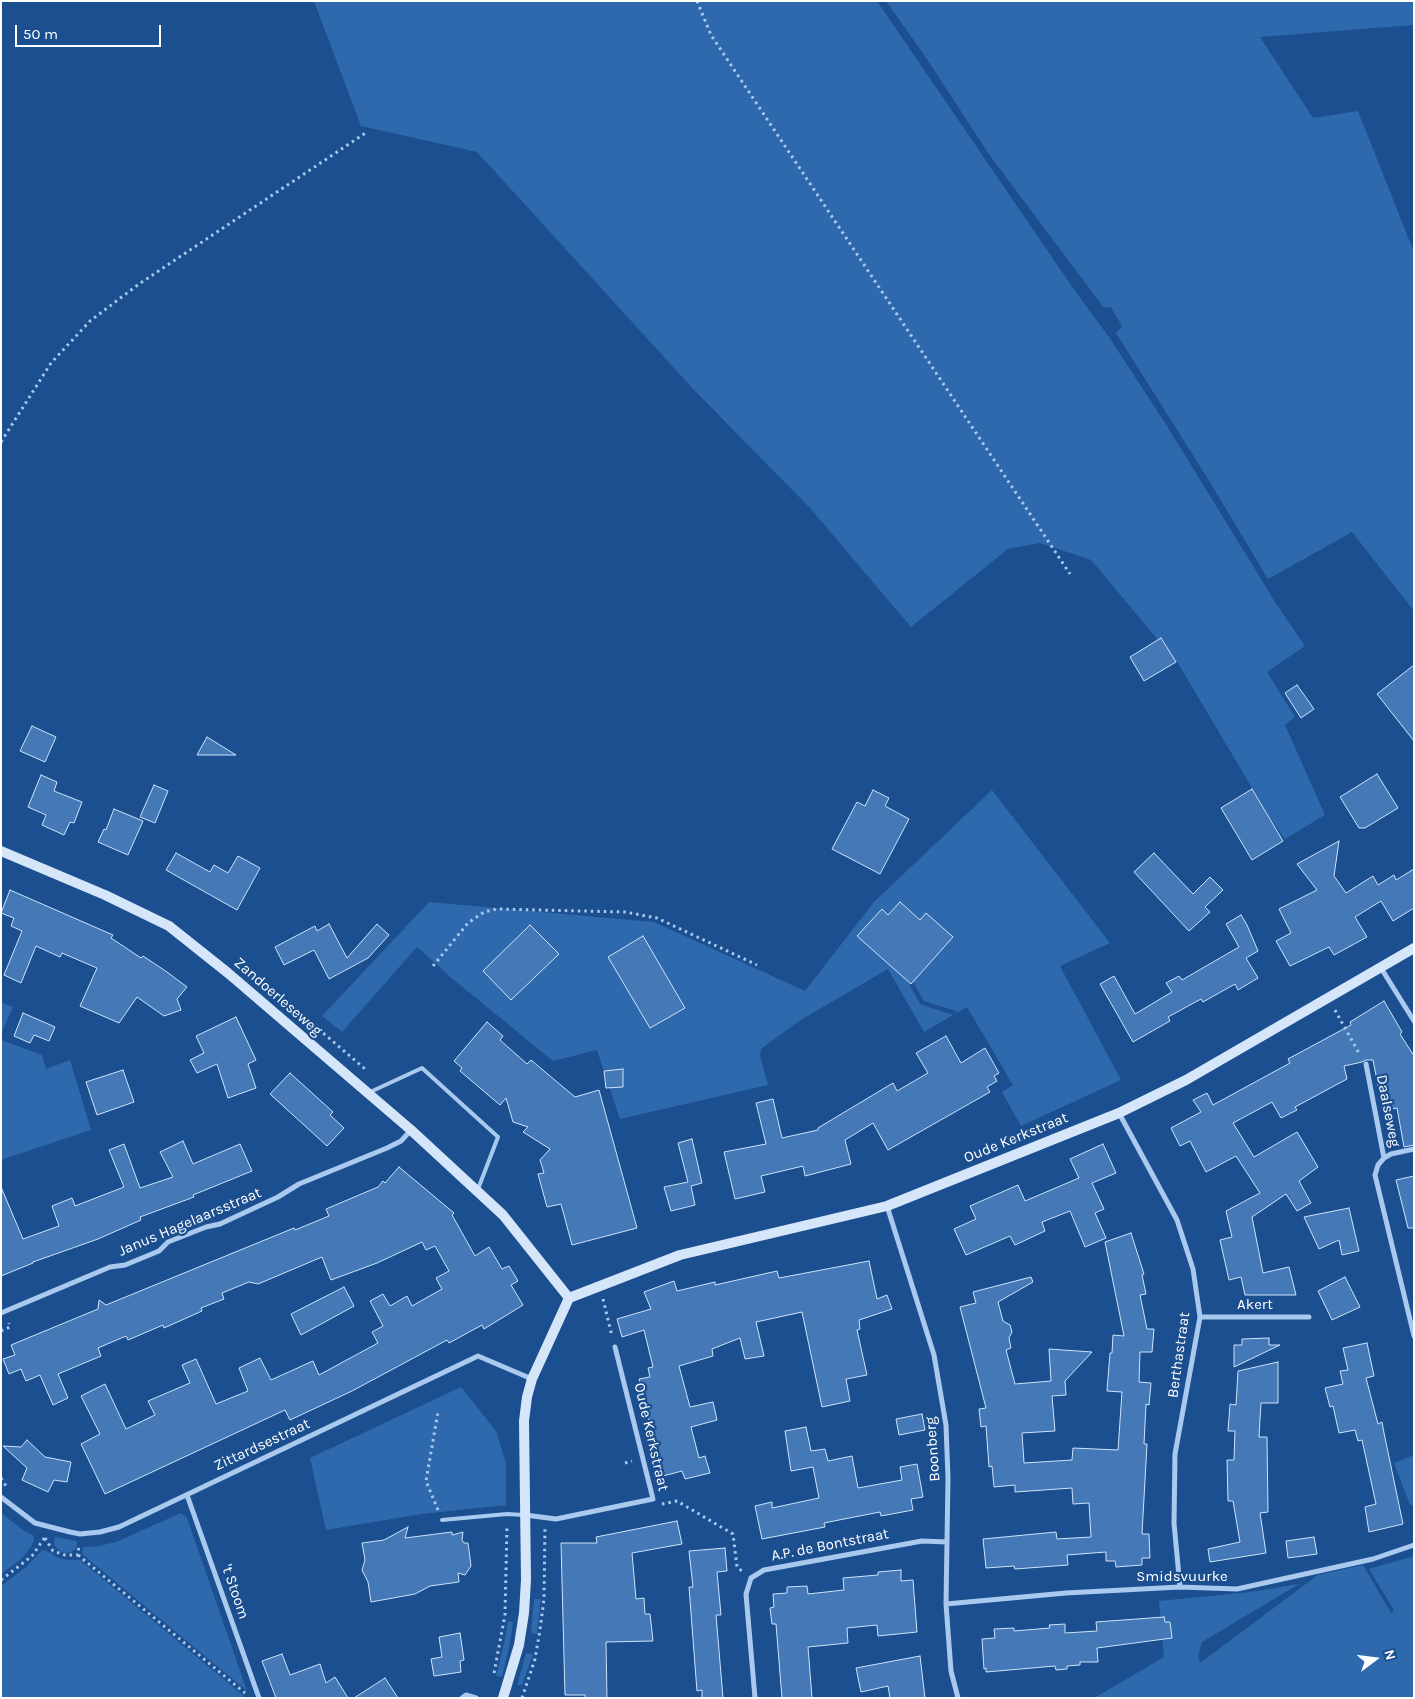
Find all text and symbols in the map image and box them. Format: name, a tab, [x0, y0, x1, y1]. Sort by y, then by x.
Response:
scale bar	[18, 15, 164, 47]
text: 50 m	[23, 25, 58, 43]
street label: Zandoerleseweg	[230, 954, 326, 1040]
street label: Daalseweg	[1372, 1073, 1404, 1149]
street label: Oude Kerkstraat	[961, 1109, 1071, 1167]
street label: Janus Hagelaarsstraat	[116, 1184, 264, 1260]
street label: Akert	[1237, 1296, 1273, 1314]
street label: Berthastraat	[1164, 1311, 1194, 1399]
street label: Oude Kerkstraat	[630, 1381, 672, 1493]
street label: Zittardsestraat	[211, 1415, 313, 1475]
street label: Boonberg	[922, 1416, 944, 1482]
street label: A.P. de Bontstraat	[770, 1525, 890, 1565]
street label: 't Stoom	[217, 1562, 253, 1622]
street label: Smidsvuurke	[1136, 1568, 1228, 1586]
north arrow	[1350, 1634, 1400, 1684]
text: N	[1380, 1648, 1399, 1662]

